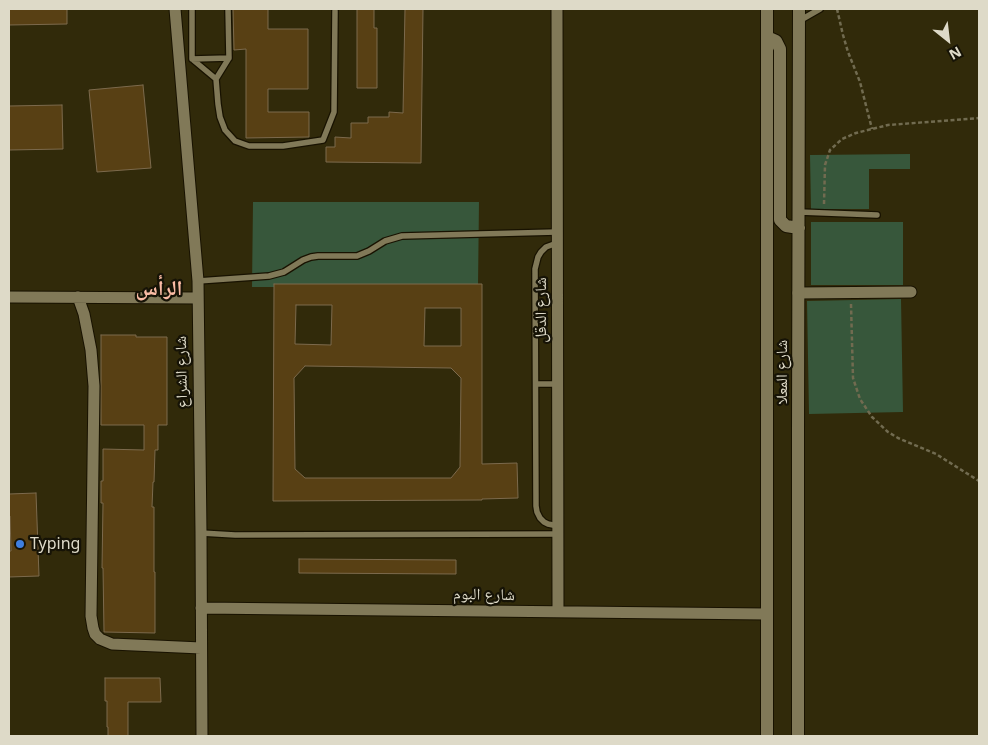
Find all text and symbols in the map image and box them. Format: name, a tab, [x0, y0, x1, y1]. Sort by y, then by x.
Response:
north arrow	[923, 15, 973, 65]
text: N	[946, 42, 965, 65]
district label: الرأس	[135, 276, 183, 302]
street label: شارع الدقل	[531, 277, 551, 343]
street label: شارع الشراع	[172, 336, 192, 408]
street label: شارع المعلا	[772, 340, 792, 404]
place label: Typing	[30, 534, 80, 554]
marker: Typing	[14, 538, 26, 550]
street label: شارع البوم	[453, 585, 515, 605]

